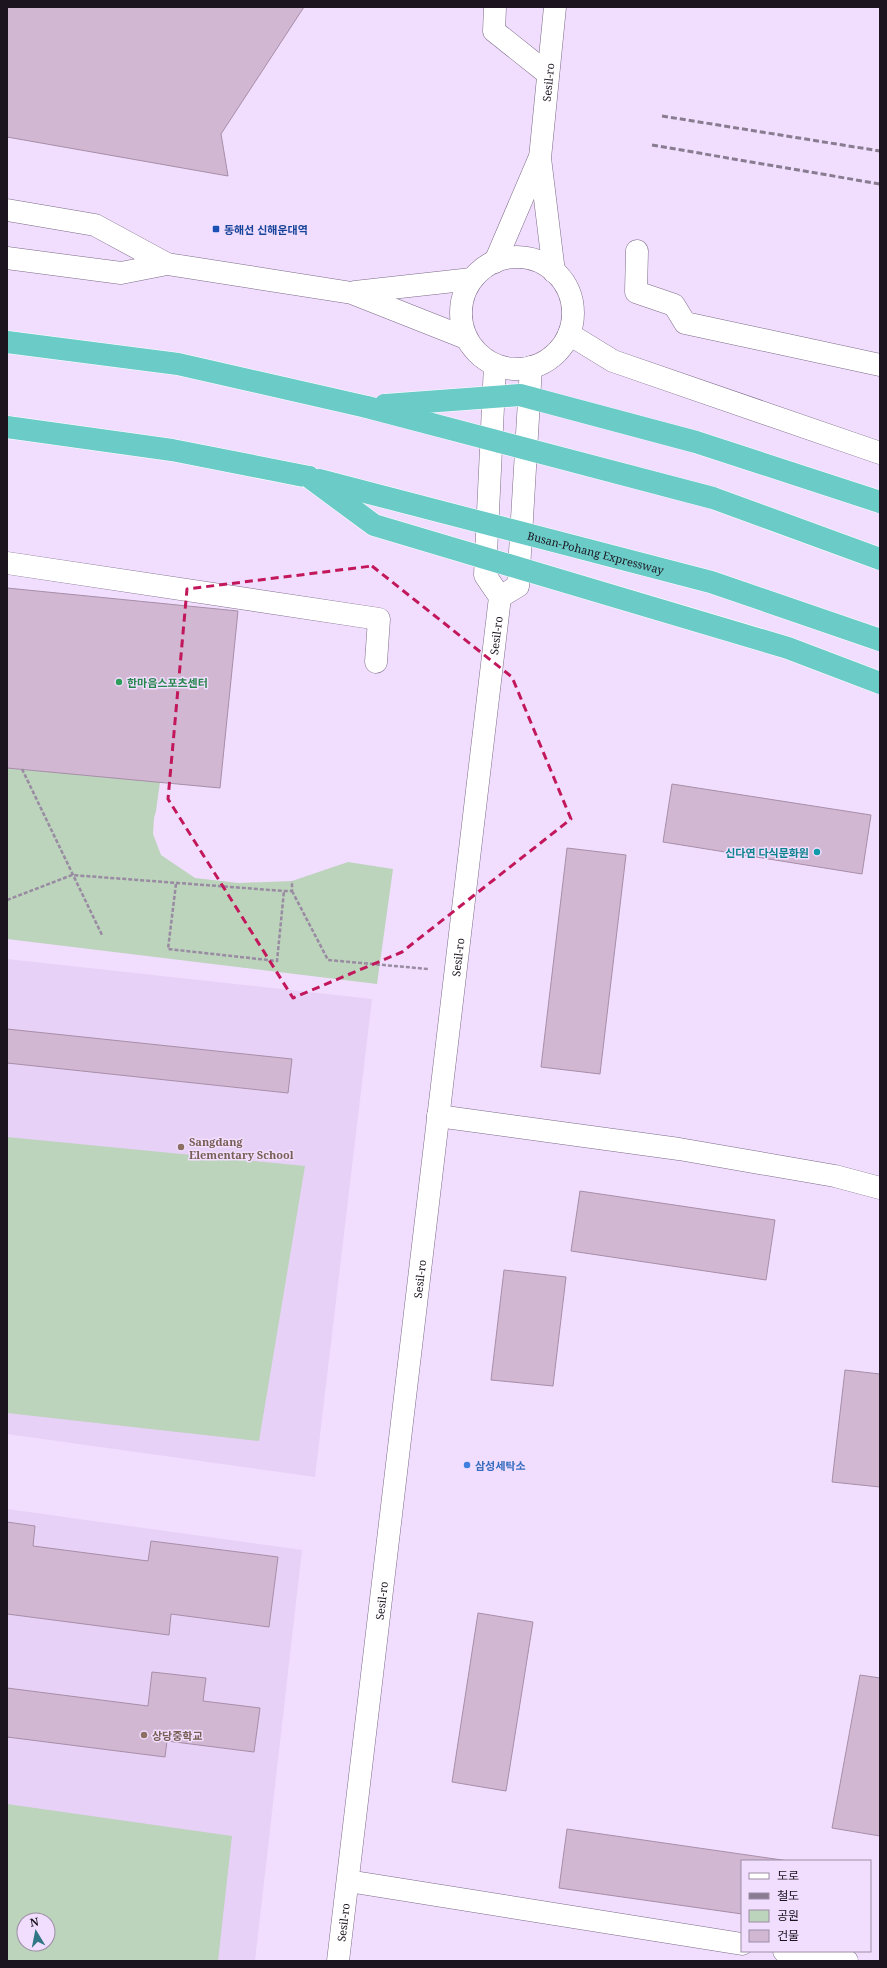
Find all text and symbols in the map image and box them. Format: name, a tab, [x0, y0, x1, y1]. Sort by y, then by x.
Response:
street label: Sesil-ro	[538, 62, 557, 102]
place label: 동해선 신해운대역	[224, 222, 308, 237]
marker: 동해선 신해운대역	[211, 224, 221, 234]
street label: Busan-Pohang Expressway	[526, 527, 667, 577]
street label: Sesil-ro	[486, 615, 505, 655]
place label: 한마음스포츠센터	[127, 675, 208, 690]
marker: 한마음스포츠센터	[114, 677, 124, 687]
place label: 신다연 다식문화원	[725, 845, 809, 860]
marker: 신다연 다식문화원	[812, 847, 822, 857]
street label: Sesil-ro	[448, 937, 467, 977]
place label: Sangdang Elementary School	[189, 1134, 294, 1162]
marker: Sangdang Elementary School	[176, 1142, 186, 1152]
street label: Sesil-ro	[409, 1259, 429, 1299]
place label: 삼성세탁소	[475, 1458, 526, 1473]
marker: 삼성세탁소	[462, 1460, 472, 1470]
street label: Sesil-ro	[371, 1580, 391, 1621]
place label: 상당중학교	[152, 1728, 203, 1743]
marker: 상당중학교	[139, 1730, 149, 1740]
legend	[741, 1860, 871, 1952]
text: 도로	[777, 1867, 799, 1884]
text: 철도	[777, 1887, 799, 1904]
street label: Sesil-ro	[333, 1902, 352, 1942]
text: 공원	[777, 1907, 799, 1924]
north arrow	[16, 1912, 56, 1952]
text: N	[29, 1913, 40, 1930]
text: 건물	[777, 1927, 799, 1944]

